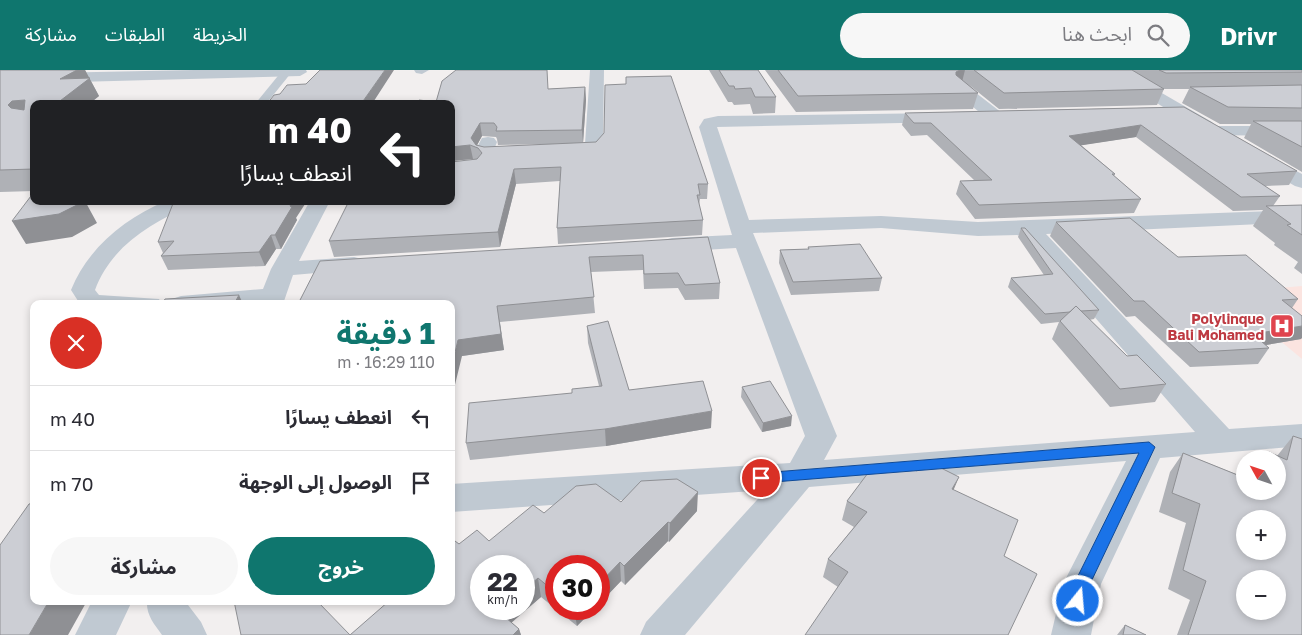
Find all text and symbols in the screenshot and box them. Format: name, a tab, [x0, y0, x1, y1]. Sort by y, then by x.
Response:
search box	[840, 13, 1190, 58]
icon: search	[1144, 21, 1172, 49]
text: Drivr	[1220, 21, 1277, 50]
text: ابحث هنا	[1062, 22, 1132, 45]
text: مشاركة	[25, 23, 77, 45]
text: الطبقات	[105, 23, 165, 45]
text: الخريطة	[193, 23, 247, 45]
text: 40 m	[268, 109, 352, 151]
icon: left	[370, 120, 435, 185]
text: انعطف يسارًا	[240, 159, 352, 186]
place label: Polylinque Bali Mohamed	[1167, 310, 1264, 343]
hospital icon: Polylinque Bali Mohamed	[1269, 313, 1295, 339]
text: 1 دقيقة	[337, 315, 435, 351]
button: close	[50, 317, 102, 369]
text: 110 m · 16:29	[337, 352, 435, 372]
icon: left	[407, 404, 435, 432]
text: انعطف يسارًا	[285, 405, 392, 428]
text: 40 m	[50, 407, 95, 430]
north arrow	[1236, 450, 1286, 500]
map controls	[1236, 450, 1286, 620]
pin	[740, 457, 782, 499]
icon: arrive	[747, 464, 775, 492]
icon: arrive	[407, 469, 435, 497]
text: الوصول إلى الوجهة	[239, 470, 392, 493]
text: 70 m	[50, 472, 93, 495]
button: +	[1236, 510, 1286, 560]
button: مشاركة	[50, 537, 238, 595]
button: خروج	[248, 537, 435, 595]
speed limit sign: 30	[545, 555, 610, 620]
text: 22	[487, 566, 518, 597]
button: −	[1236, 570, 1286, 620]
position arrow	[1051, 574, 1103, 626]
text: km/h	[487, 592, 518, 607]

